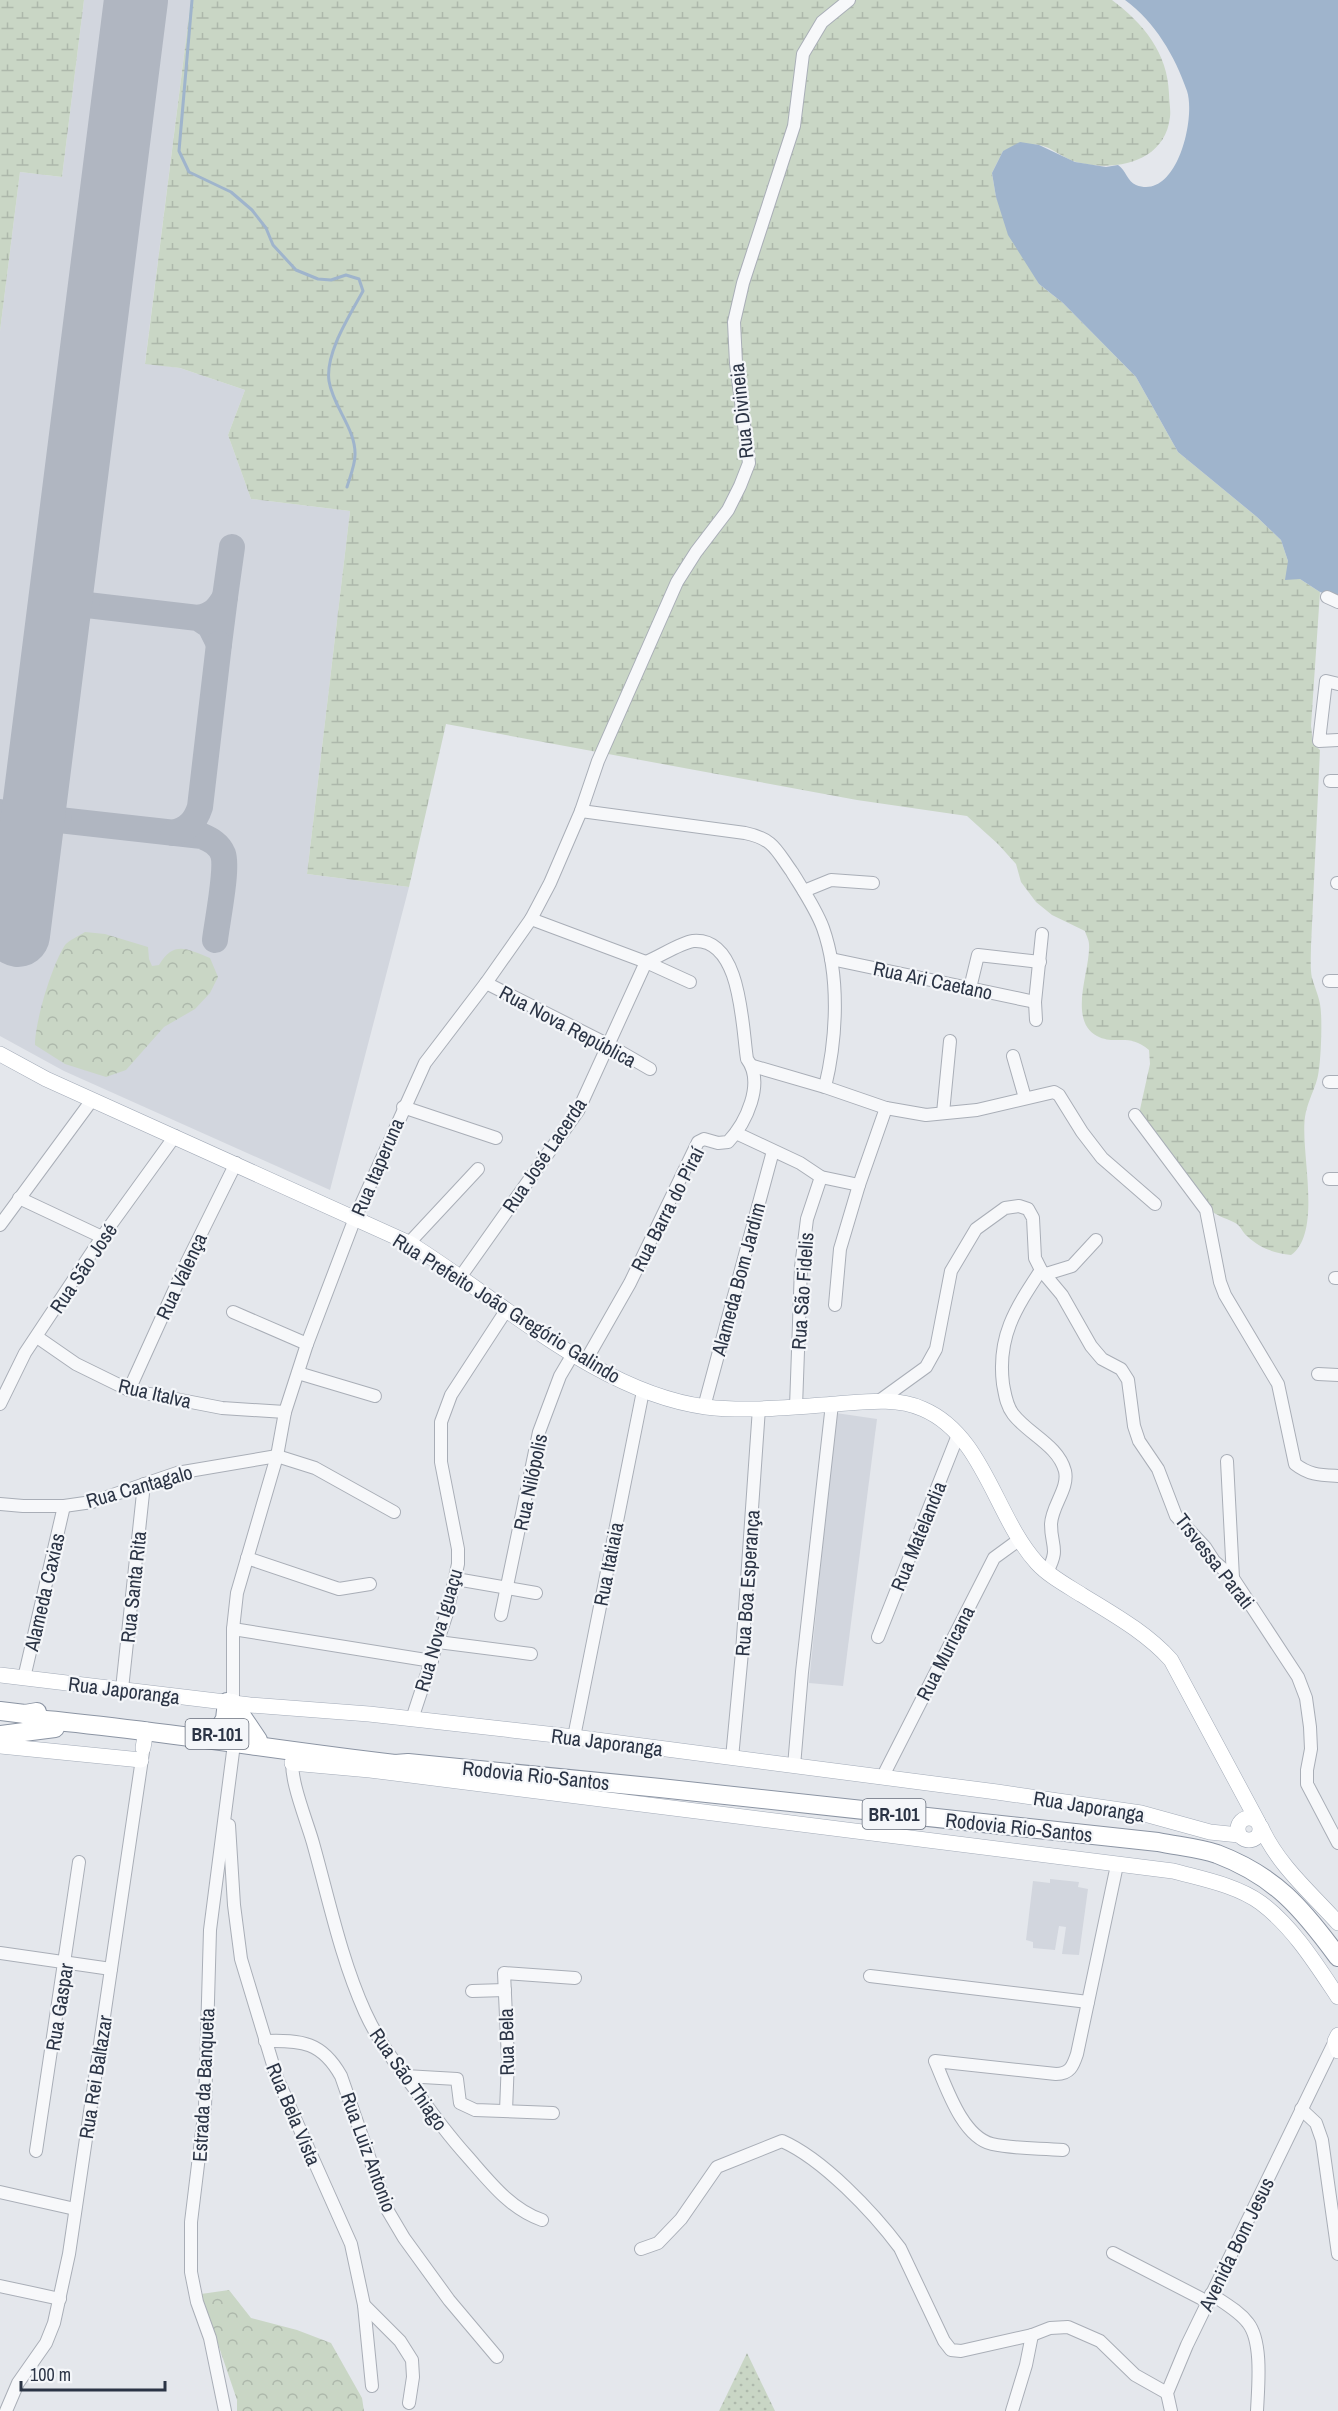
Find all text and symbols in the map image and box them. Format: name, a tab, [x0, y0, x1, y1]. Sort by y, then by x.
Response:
street label: Rua Divineia	[723, 362, 759, 460]
street label: Rua Ari Caetano	[871, 954, 995, 1006]
street label: Rua Nova República	[495, 979, 641, 1073]
street label: Rua José Lacerda	[496, 1092, 592, 1218]
street label: Rua Itaperuna	[344, 1114, 410, 1220]
street label: Rua Barra do Piraí	[624, 1142, 710, 1276]
street label: Alameda Bom Jardim	[704, 1199, 771, 1360]
street label: Rua São José	[43, 1218, 123, 1318]
street label: Rua Prefeito João Gregório Galindo	[388, 1227, 626, 1389]
street label: Rua Valença	[149, 1228, 213, 1324]
street label: Rua São Fidelis	[784, 1231, 820, 1351]
street label: Rua Italva	[116, 1372, 194, 1414]
street label: Rua Nilópolis	[507, 1431, 553, 1533]
street label: Rua Cantagalo	[83, 1458, 195, 1514]
street label: Rua Matelandia	[884, 1477, 952, 1595]
street label: Trsvessa Parati	[1169, 1508, 1261, 1614]
street label: Rua Boa Esperança	[728, 1509, 766, 1657]
street label: Rua Itatiaia	[587, 1520, 629, 1608]
street label: Alameda Caxias	[17, 1530, 71, 1655]
street label: Rua Santa Rita	[114, 1530, 152, 1644]
street label: Rua Nova Iguaçu	[408, 1565, 468, 1695]
street label: Rua Muricana	[910, 1601, 980, 1705]
street label: Rua Japoranga	[67, 1670, 181, 1710]
road number: BR-101	[186, 1719, 248, 1749]
street label: Rua Japoranga	[550, 1722, 664, 1762]
street label: Rodovia Rio-Santos	[461, 1754, 611, 1796]
street label: Rua Japoranga	[1032, 1784, 1146, 1828]
road number: BR-101	[862, 1799, 926, 1829]
street label: Rodovia Rio-Santos	[944, 1806, 1094, 1848]
street label: Rua Gaspar	[39, 1961, 79, 2053]
street label: Estrada da Banqueta	[185, 2007, 221, 2163]
street label: Rua Bela	[492, 2008, 520, 2076]
street label: Rua Rei Baltazar	[72, 2013, 118, 2141]
street label: Rua São Thiago	[364, 2022, 454, 2136]
street label: Rua Bela Vista	[260, 2059, 328, 2169]
street label: Rua Luiz Antonio	[335, 2088, 403, 2216]
street label: Avenida Bom Jesus	[1192, 2173, 1280, 2316]
scale bar	[21, 2354, 165, 2392]
text: 100 m	[30, 2362, 71, 2387]

